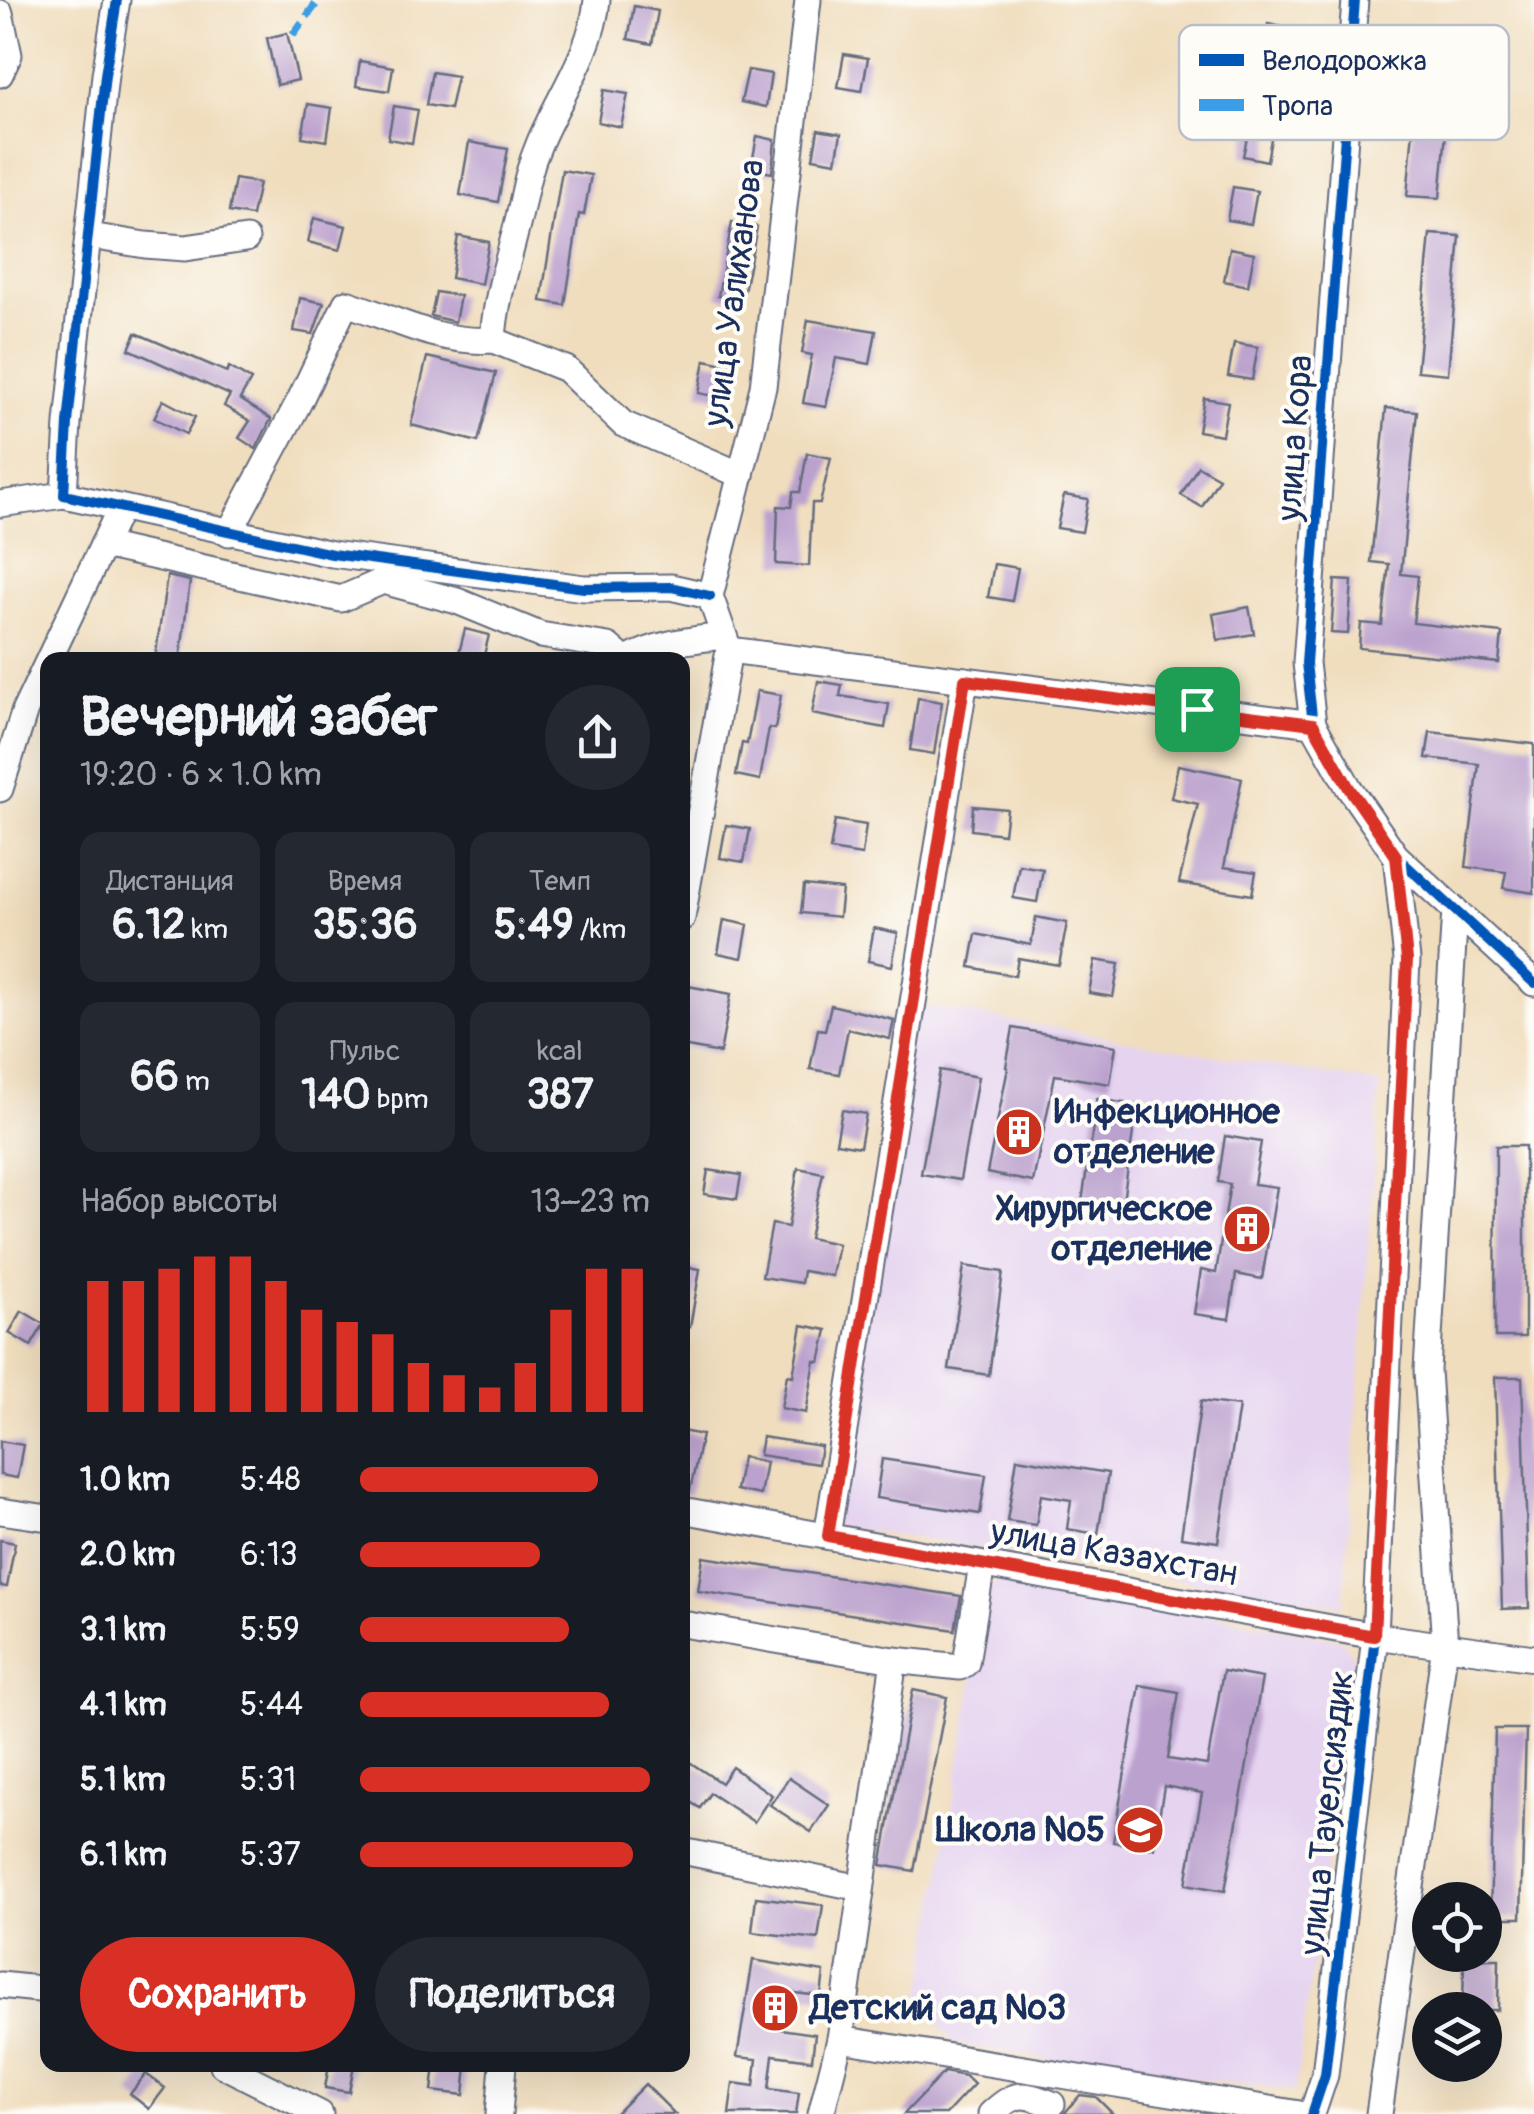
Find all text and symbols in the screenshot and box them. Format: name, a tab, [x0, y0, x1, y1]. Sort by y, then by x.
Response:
legend	[1179, 25, 1509, 140]
text: Велодорожка	[1262, 44, 1427, 79]
text: Тропа	[1262, 89, 1333, 124]
street label: улица Уалиханова	[693, 156, 775, 431]
street label: улица Кора	[1267, 353, 1323, 524]
pin	[1155, 667, 1240, 752]
icon: arrive	[1170, 682, 1225, 737]
text: Вечерний забег	[80, 683, 437, 752]
button: share	[545, 685, 650, 790]
text: 19:20 · 6 × 1.0 km	[80, 755, 322, 795]
text: Дистанция	[106, 864, 234, 899]
text: Время	[328, 864, 402, 899]
text: Темп	[529, 864, 591, 899]
text: 6.12	[112, 899, 185, 951]
text: 35:36	[312, 899, 418, 951]
text: 5:49	[494, 899, 574, 951]
text: km	[185, 912, 228, 947]
text: /km	[574, 912, 626, 947]
text: Пульс	[330, 1034, 400, 1069]
text: kcal	[537, 1034, 583, 1069]
text: 66	[130, 1051, 179, 1103]
text: m	[179, 1064, 210, 1099]
text: 140	[301, 1069, 371, 1121]
text: 387	[527, 1069, 593, 1121]
text: bpm	[371, 1082, 429, 1117]
place label: Инфекционное отделение	[1053, 1090, 1281, 1174]
building icon: Инфекционное отделение	[993, 1106, 1045, 1158]
text: Набор высоты	[80, 1182, 278, 1222]
text: 13–23 m	[531, 1182, 650, 1222]
place label: Хирургическое отделение	[995, 1187, 1213, 1271]
building icon: Хирургическое отделение	[1221, 1203, 1273, 1255]
text: 1.0 km	[80, 1460, 170, 1500]
text: 5:48	[240, 1460, 301, 1500]
street label: улица Казахстан	[986, 1509, 1241, 1596]
text: 2.0 km	[80, 1535, 175, 1575]
text: 6:13	[240, 1535, 298, 1575]
text: 3.1 km	[80, 1610, 166, 1650]
text: 5:59	[240, 1610, 300, 1650]
street label: улица Тауелсиздик	[1290, 1669, 1364, 1958]
text: 4.1 km	[80, 1685, 167, 1725]
text: 5:44	[240, 1685, 303, 1725]
text: 5.1 km	[80, 1760, 166, 1800]
text: 5:31	[240, 1760, 296, 1800]
school or university icon: Школа №5	[1114, 1804, 1166, 1856]
place label: Школа №5	[935, 1808, 1105, 1852]
text: 6.1 km	[80, 1835, 167, 1875]
text: 5:37	[240, 1835, 301, 1875]
map controls	[1412, 1882, 1502, 2082]
button: locate	[1412, 1882, 1502, 1972]
button: Сохранить	[80, 1937, 355, 2052]
button: Поделиться	[375, 1937, 650, 2052]
building icon: Детский сад №3	[749, 1982, 801, 2034]
place label: Детский сад №3	[808, 1986, 1066, 2030]
button: layers	[1412, 1992, 1502, 2082]

